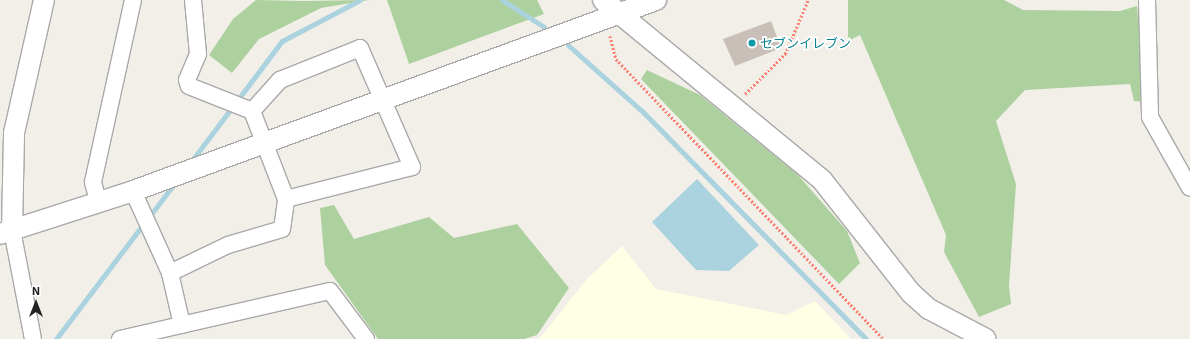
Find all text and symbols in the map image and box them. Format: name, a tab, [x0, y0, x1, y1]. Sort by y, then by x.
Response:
place label: セブンイレブン	[760, 35, 851, 51]
marker: セブンイレブン	[747, 38, 757, 48]
north arrow	[16, 283, 56, 323]
text: N	[32, 284, 40, 297]

